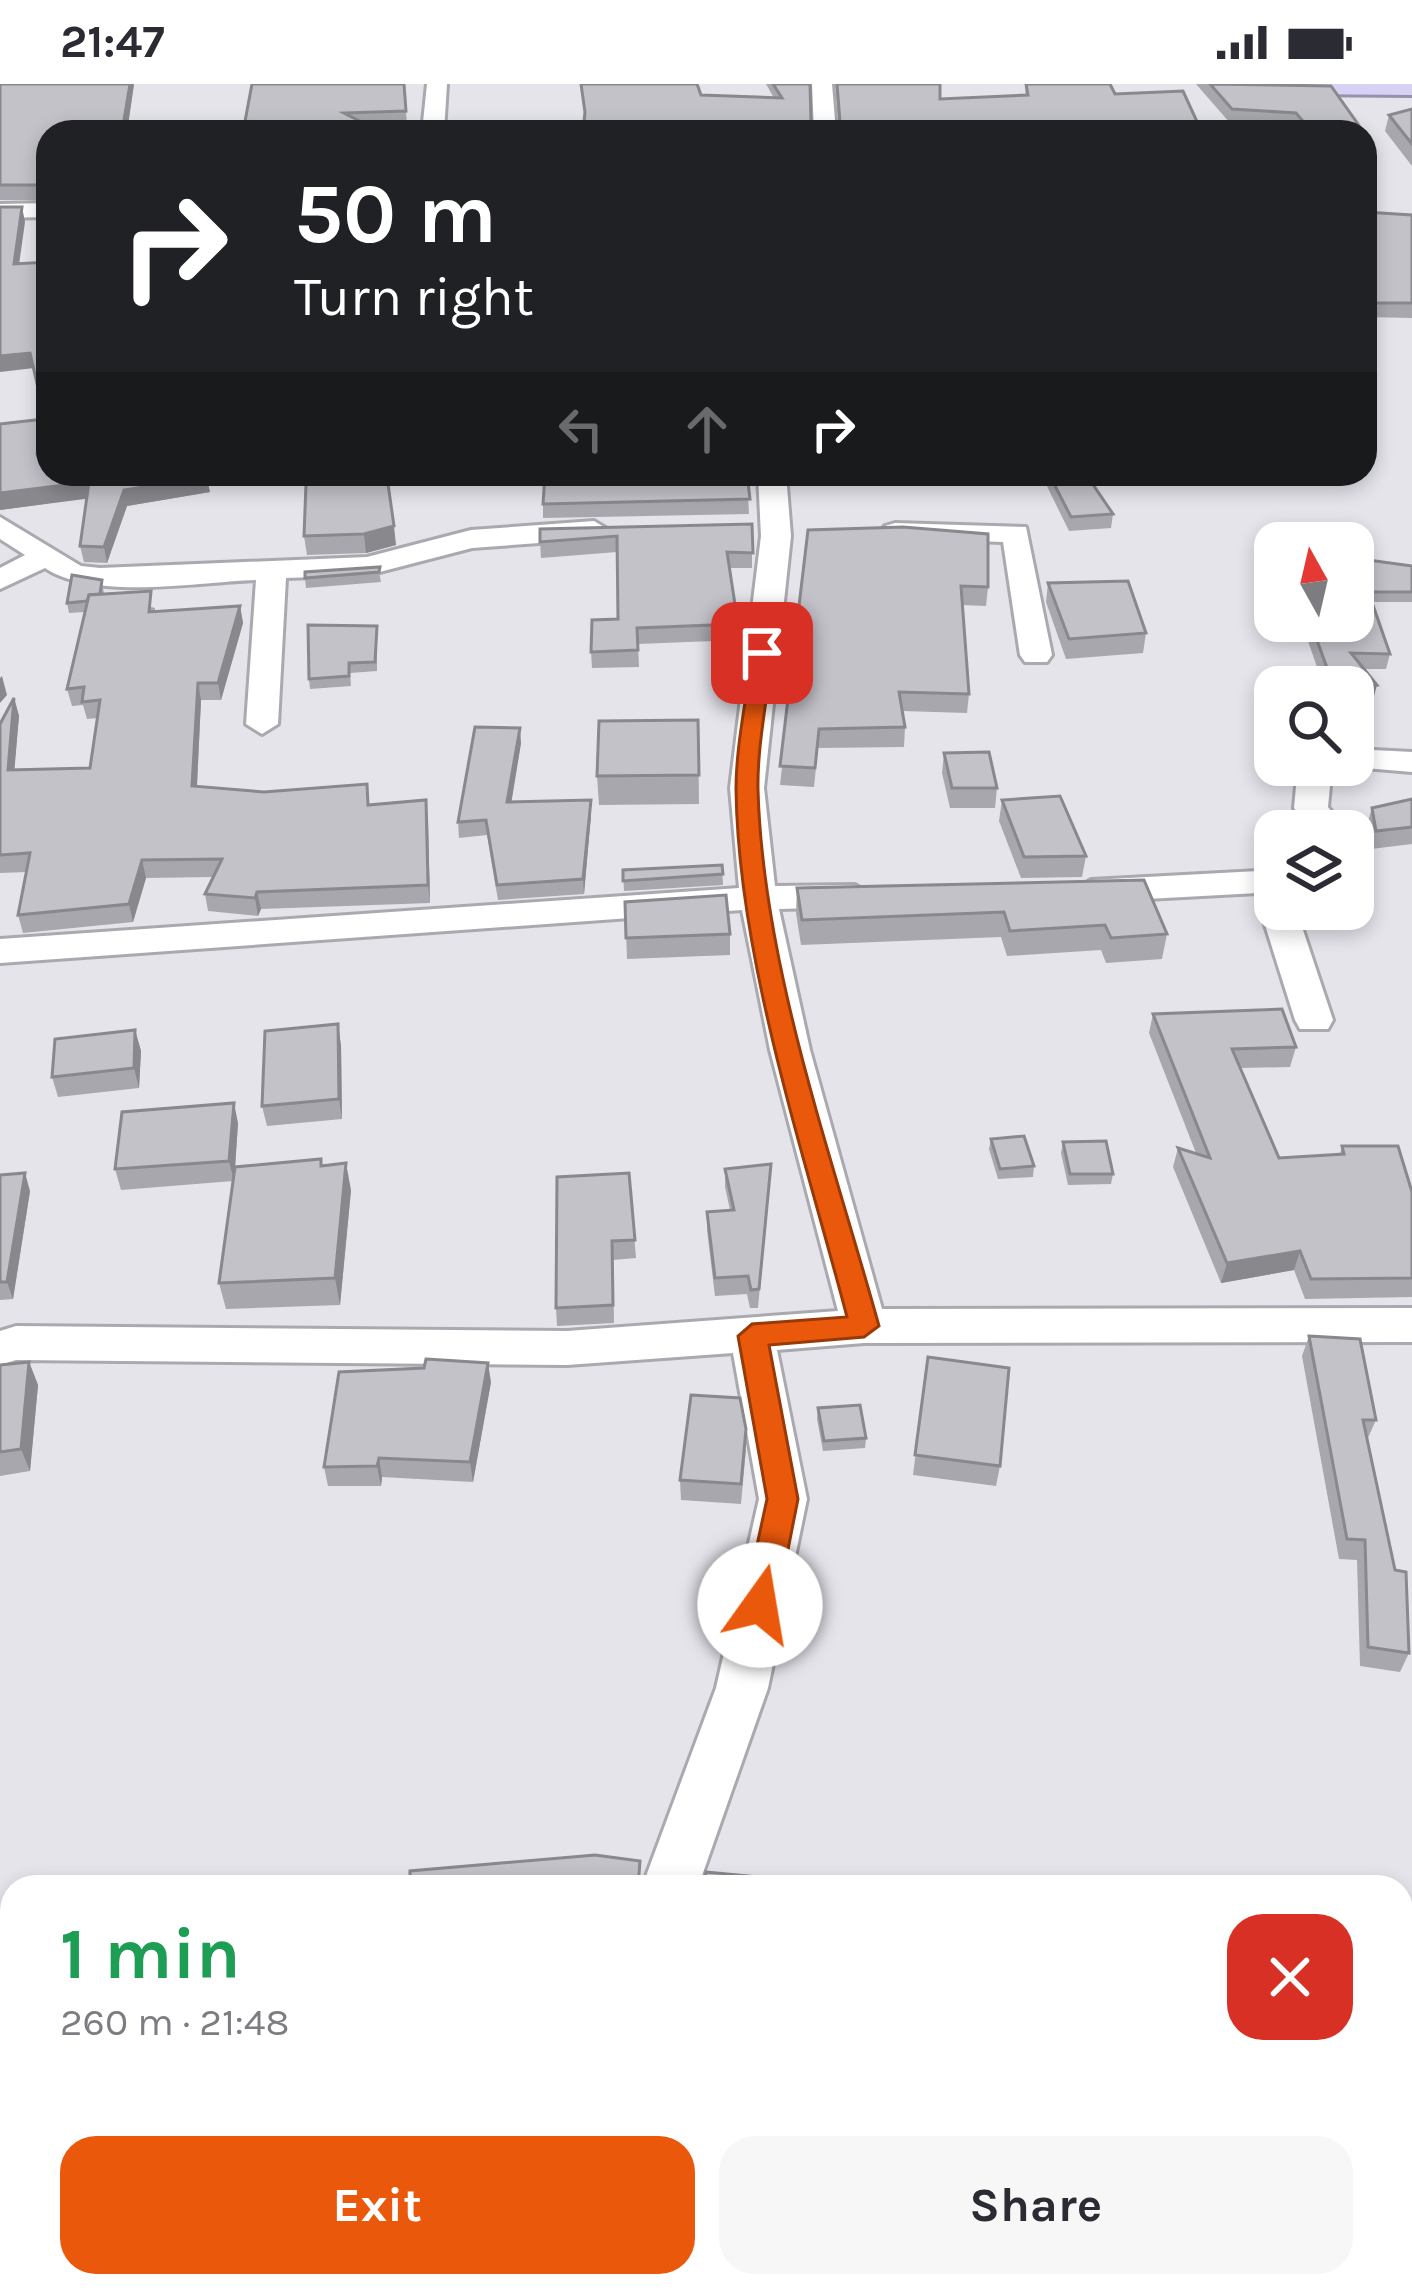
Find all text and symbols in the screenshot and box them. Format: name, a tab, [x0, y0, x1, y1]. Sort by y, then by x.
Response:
text: 21:47	[60, 16, 165, 68]
text: 50 m	[294, 165, 497, 263]
icon: right	[96, 168, 252, 324]
text: Turn right	[294, 265, 534, 329]
icon: left	[548, 396, 614, 462]
icon: ahead	[674, 396, 740, 462]
icon: right	[800, 396, 866, 462]
north arrow	[1254, 522, 1374, 642]
map controls	[1254, 522, 1374, 930]
pin	[711, 602, 813, 704]
icon: arrive	[729, 620, 795, 686]
button: search	[1254, 666, 1374, 786]
button: layers	[1254, 810, 1374, 930]
position arrow	[697, 1542, 823, 1668]
text: 1 min	[60, 1912, 241, 1996]
button: close	[1227, 1914, 1353, 2040]
text: 260 m · 21:48	[60, 1999, 290, 2045]
button: Exit	[60, 2136, 695, 2274]
button: Share	[719, 2136, 1353, 2274]

